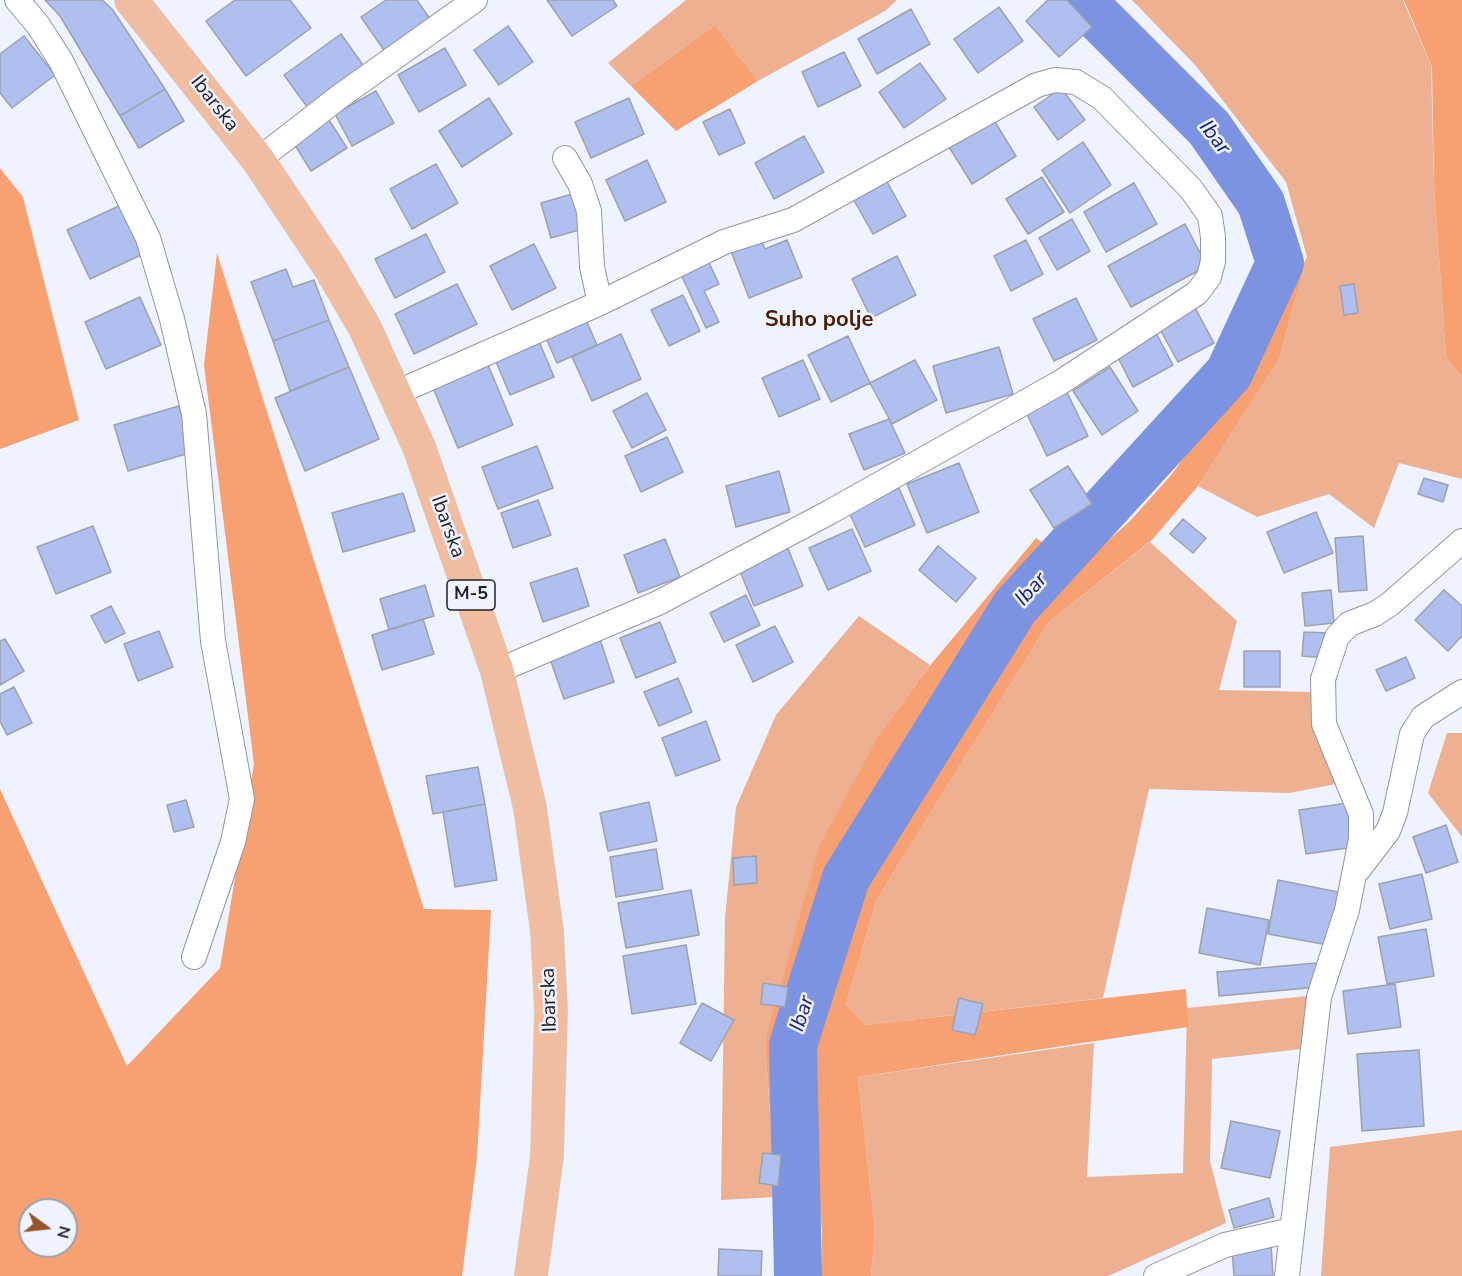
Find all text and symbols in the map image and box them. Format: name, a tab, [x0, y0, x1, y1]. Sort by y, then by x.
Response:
street label: Ibarska	[185, 71, 243, 137]
water label: Ibar	[1193, 116, 1235, 160]
district label: Suho polje	[765, 308, 873, 334]
street label: Ibarska	[425, 493, 469, 561]
water label: Ibar	[1010, 568, 1054, 612]
road number: M-5	[447, 580, 495, 610]
street label: Ibarska	[537, 967, 563, 1033]
water label: Ibar	[785, 993, 821, 1035]
north arrow	[18, 1198, 78, 1258]
text: N	[51, 1224, 76, 1241]

